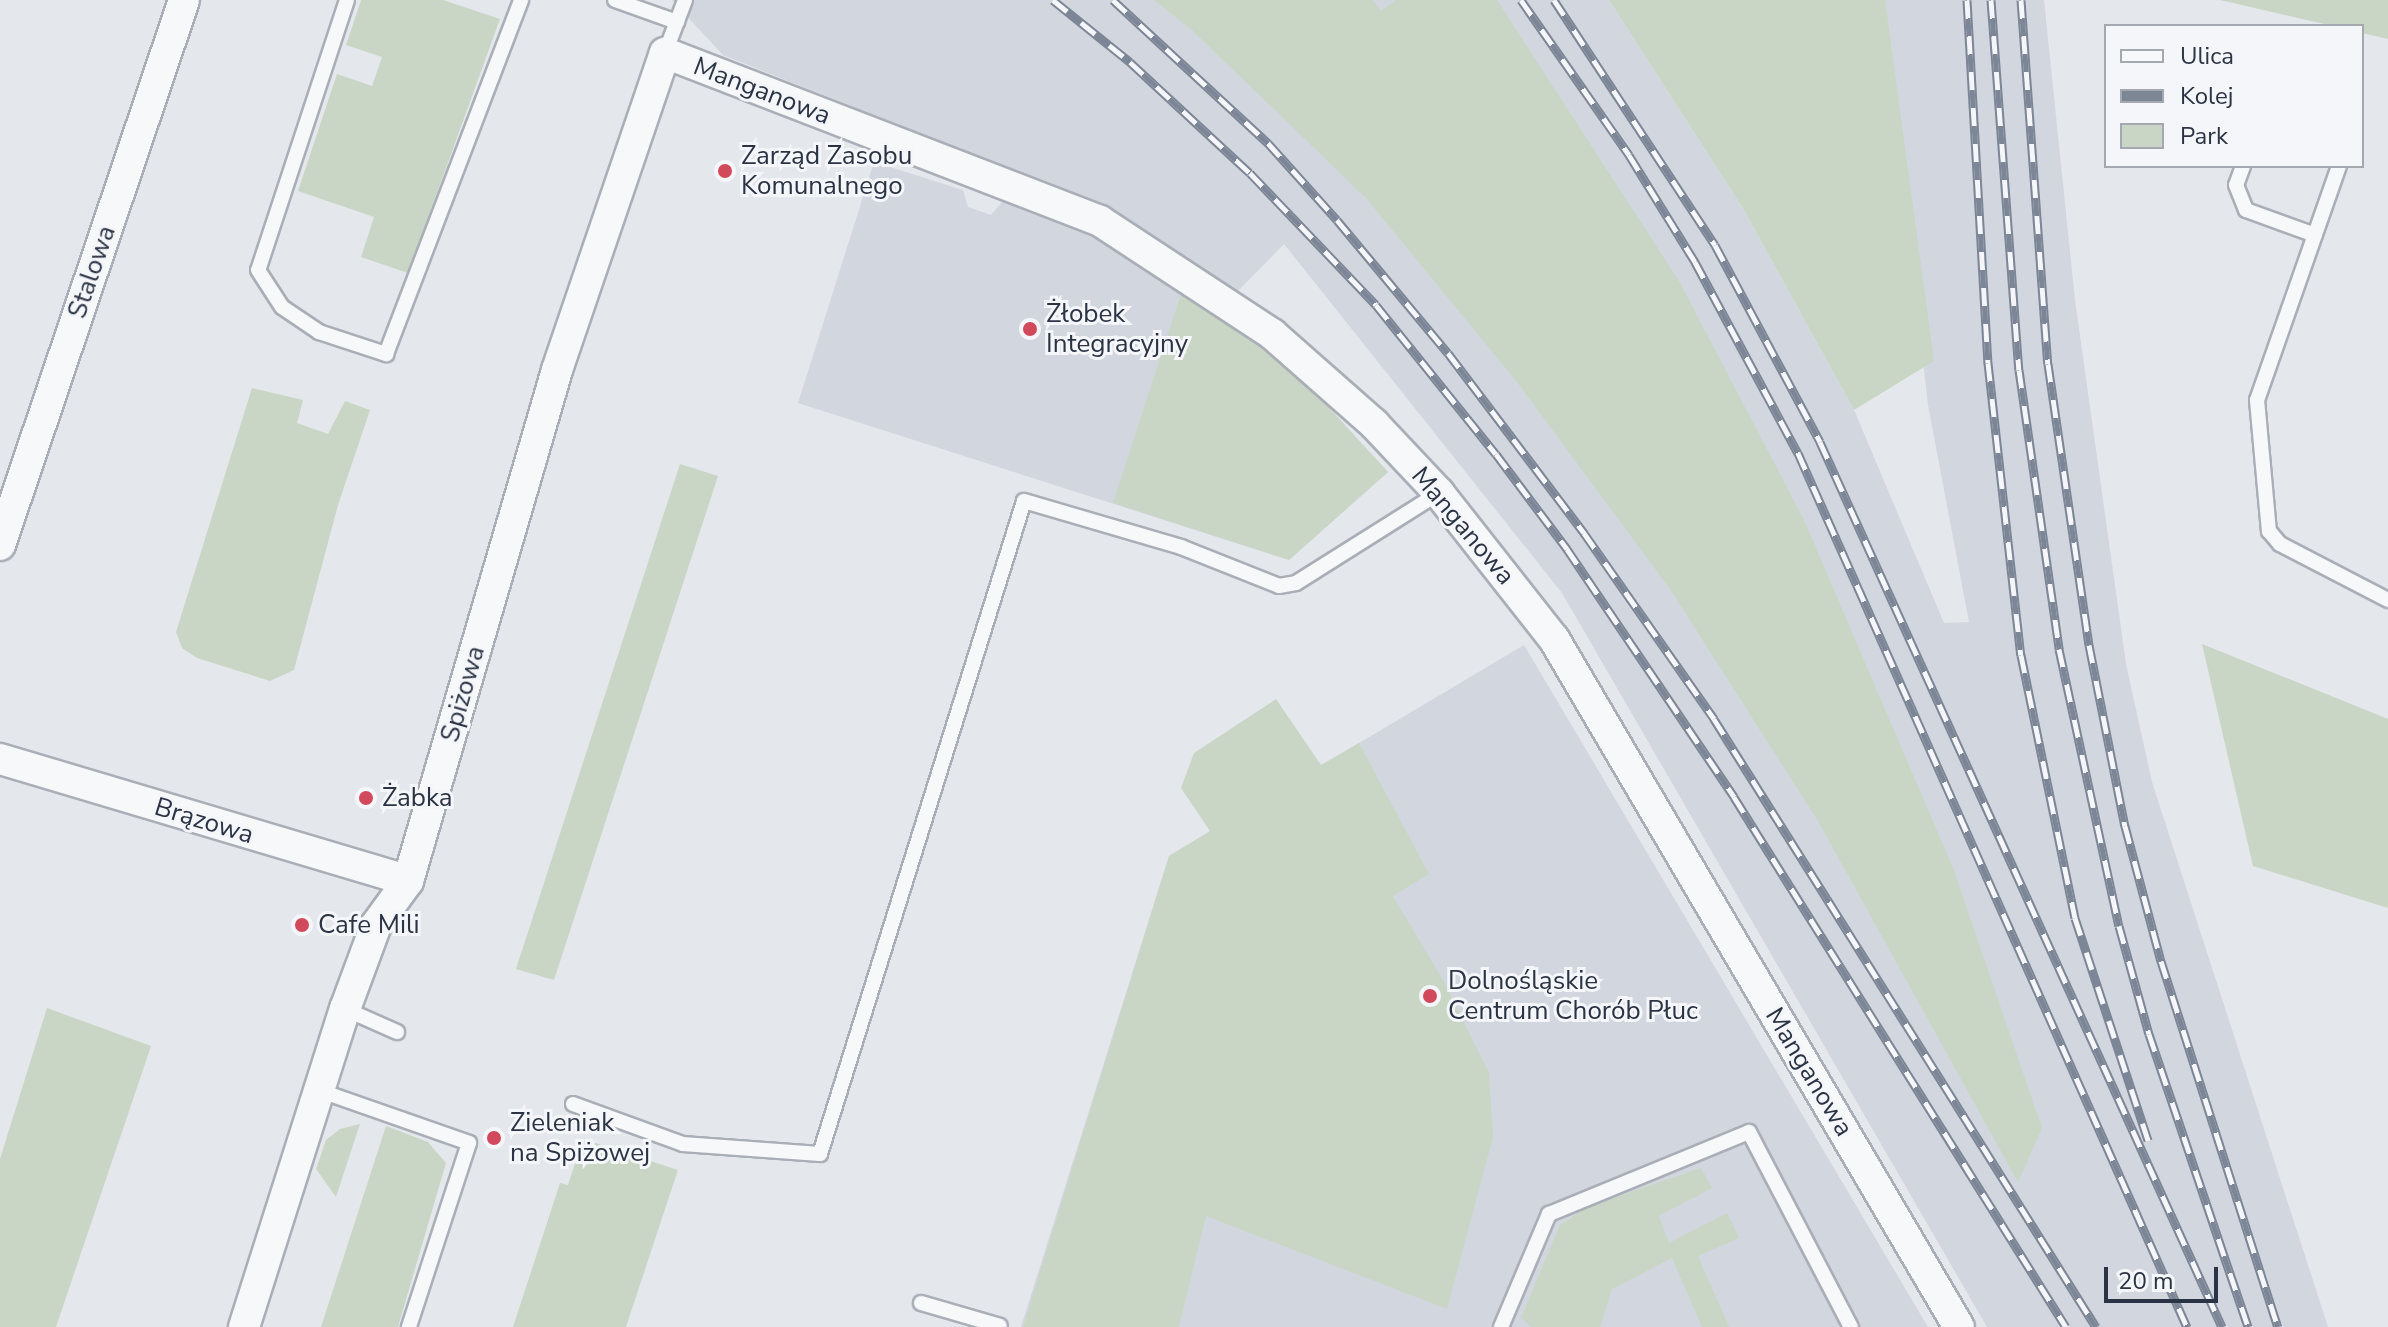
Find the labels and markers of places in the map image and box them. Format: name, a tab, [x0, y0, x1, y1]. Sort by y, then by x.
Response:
place label: Zarząd Zasobu Komunalnego	[741, 140, 912, 202]
marker: Zarząd Zasobu Komunalnego	[716, 162, 734, 180]
place label: Żłobek Integracyjny	[1046, 298, 1188, 360]
marker: Żłobek Integracyjny	[1021, 320, 1039, 338]
place label: Żabka	[382, 782, 453, 814]
marker: Żabka	[357, 789, 375, 807]
place label: Cafe Mili	[318, 909, 420, 941]
marker: Cafe Mili	[293, 916, 311, 934]
place label: Dolnośląskie Centrum Chorób Płuc	[1448, 965, 1698, 1026]
marker: Dolnośląskie Centrum Chorób Płuc	[1419, 985, 1441, 1007]
place label: Zieleniak na Spiżowej	[510, 1107, 650, 1168]
marker: Zieleniak na Spiżowej	[485, 1129, 503, 1147]

